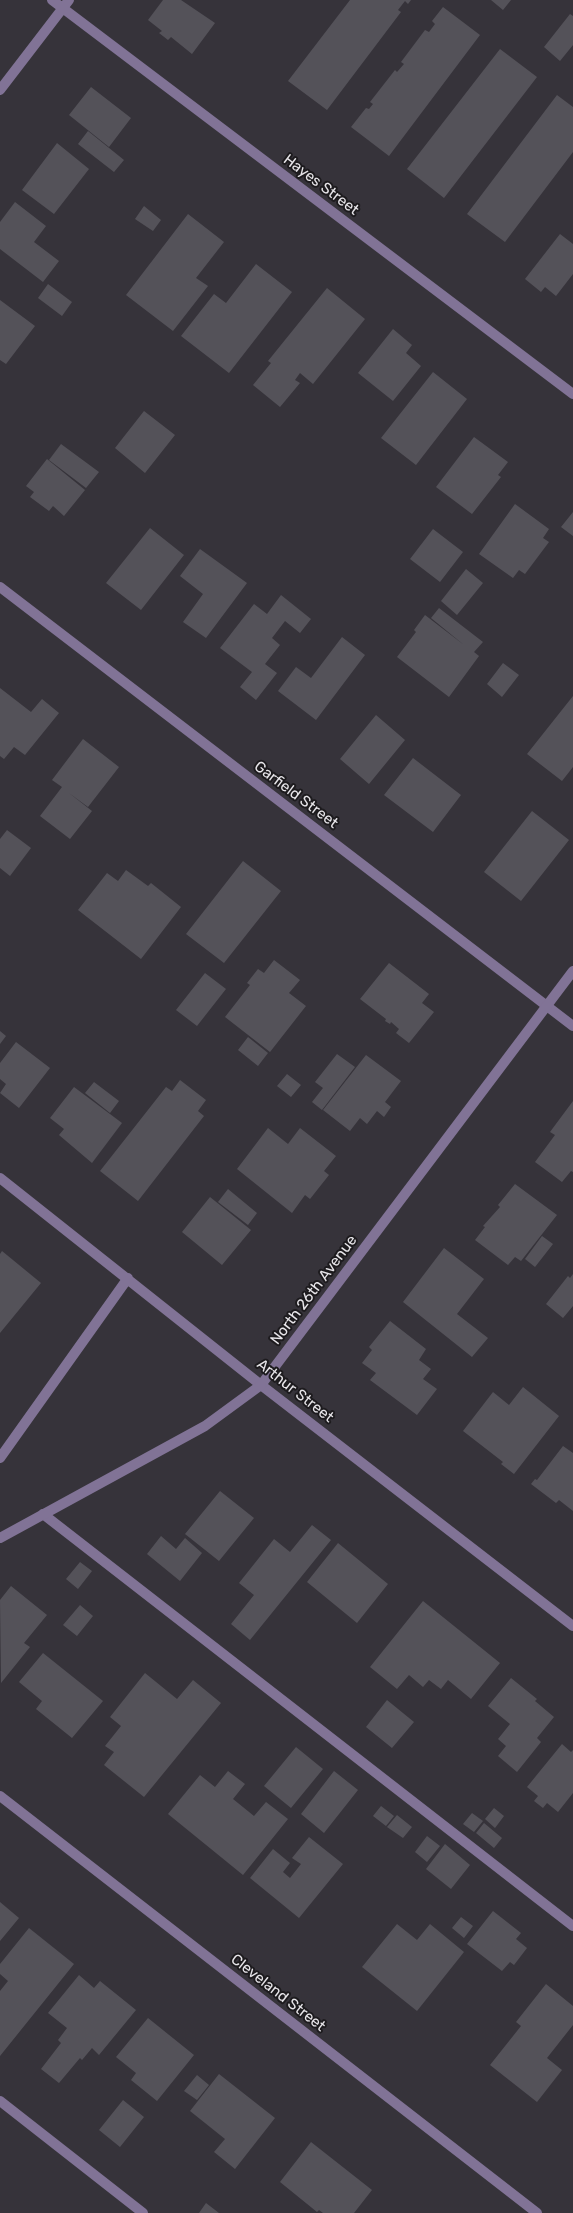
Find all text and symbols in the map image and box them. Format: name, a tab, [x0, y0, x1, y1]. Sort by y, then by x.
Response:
street label: Hayes Street	[280, 151, 362, 219]
street label: Garfield Street	[250, 758, 342, 832]
street label: North 26th Avenue	[267, 1232, 361, 1348]
street label: Arthur Street	[253, 1355, 337, 1427]
street label: Cleveland Street	[227, 1950, 329, 2036]

